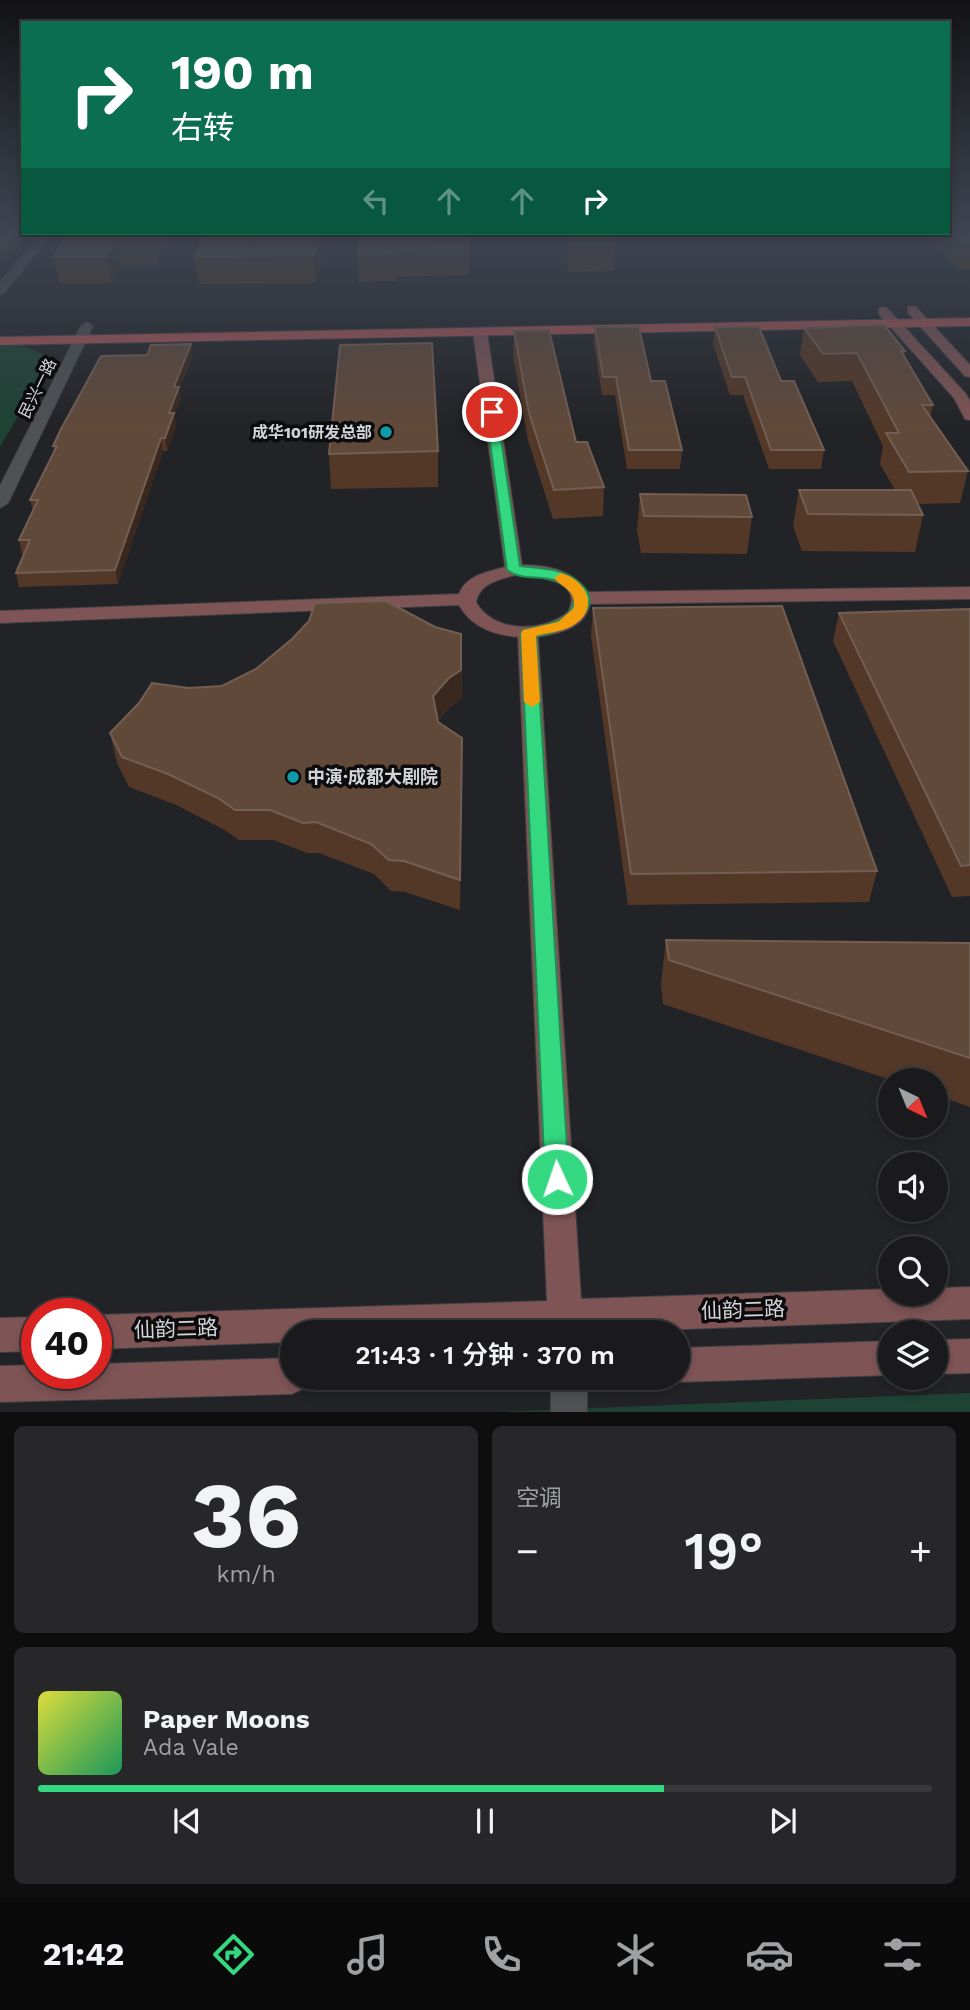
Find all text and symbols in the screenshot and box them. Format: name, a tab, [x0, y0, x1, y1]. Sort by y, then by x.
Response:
text: 190 m	[171, 43, 314, 101]
icon: right	[56, 49, 147, 140]
text: 右转	[171, 109, 235, 147]
icon: left	[357, 182, 395, 220]
icon: ahead	[430, 182, 468, 220]
icon: ahead	[503, 182, 541, 220]
icon: right	[576, 182, 614, 220]
street label: 民兴一路	[15, 355, 60, 421]
pin	[462, 382, 522, 442]
icon: arrive	[473, 393, 511, 431]
place label: 成华101研发总部	[252, 423, 372, 442]
marker: 成华101研发总部	[378, 424, 394, 440]
place label: 中演·成都大剧院	[307, 766, 438, 787]
marker: 中演·成都大剧院	[285, 769, 301, 785]
north arrow	[878, 1068, 948, 1138]
map controls	[878, 1068, 948, 1390]
position arrow	[520, 1142, 594, 1216]
button: sound	[878, 1152, 948, 1222]
button: search	[878, 1236, 948, 1306]
street label: 仙韵二路	[701, 1296, 785, 1323]
speed limit sign: 40	[21, 1298, 112, 1389]
street label: 仙韵二路	[134, 1315, 218, 1342]
button: layers	[878, 1320, 948, 1390]
text: 21:43 · 1 分钟 · 370 m	[355, 1340, 615, 1370]
text: 36	[191, 1462, 301, 1569]
text: 空调	[516, 1485, 562, 1512]
text: 19°	[685, 1521, 763, 1582]
text: −	[516, 1529, 539, 1573]
text: +	[909, 1529, 932, 1573]
text: km/h	[216, 1561, 276, 1588]
text: Paper Moons	[143, 1704, 310, 1734]
text: Ada Vale	[143, 1734, 239, 1761]
icon: previous	[168, 1802, 206, 1840]
icon: pause	[466, 1802, 504, 1840]
icon: next	[764, 1802, 802, 1840]
icon: directions	[209, 1930, 258, 1979]
icon: music	[343, 1930, 392, 1979]
icon: phone	[477, 1930, 526, 1979]
icon: climate	[611, 1930, 660, 1979]
icon: car	[745, 1930, 794, 1979]
icon: filters	[878, 1930, 927, 1979]
text: 21:42	[42, 1935, 124, 1973]

